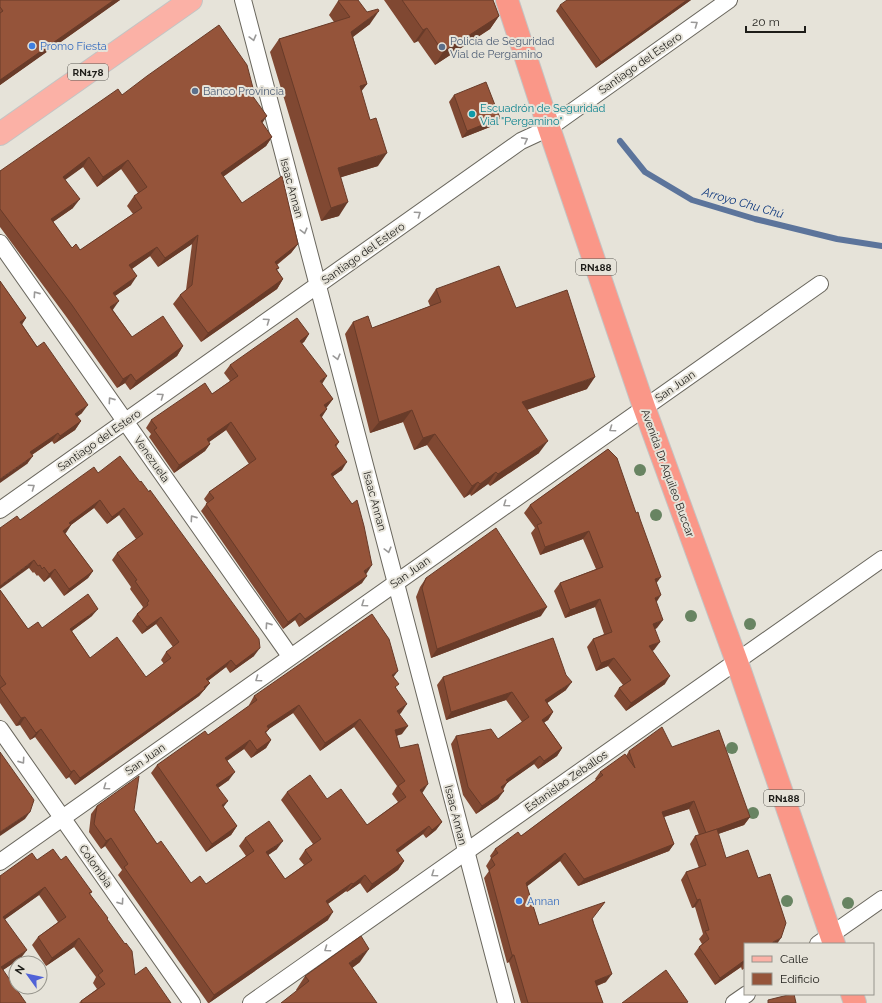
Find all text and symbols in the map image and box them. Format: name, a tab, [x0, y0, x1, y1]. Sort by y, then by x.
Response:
scale bar	[746, 8, 805, 34]
text: 20 m	[752, 15, 780, 29]
one-way arrow	[690, 22, 697, 29]
street label: Santiago del Estero	[596, 30, 685, 97]
one-way arrow	[248, 34, 256, 41]
place label: Policía de Seguridad Vial de Pergamino	[450, 35, 555, 61]
place label: Promo Fiesta	[40, 40, 107, 53]
marker: Promo Fiesta	[27, 41, 37, 51]
marker: Policía de Seguridad Vial de Pergamino	[437, 42, 447, 52]
road number: RN178	[68, 64, 108, 80]
place label: Banco Provincia	[203, 85, 284, 98]
marker: Banco Provincia	[190, 86, 200, 96]
place label: Escuadrón de Seguridad Vial "Pergamino"	[480, 102, 606, 128]
marker: Escuadrón de Seguridad Vial "Pergamino"	[467, 109, 477, 119]
one-way arrow	[521, 137, 528, 144]
street label: Isaac Annan	[277, 157, 306, 219]
water label: Arroyo Chu Chú	[700, 184, 785, 221]
one-way arrow	[414, 212, 421, 219]
street label: Santiago del Estero	[319, 220, 408, 287]
one-way arrow	[299, 228, 307, 234]
road number: RN188	[576, 259, 616, 275]
one-way arrow	[33, 291, 41, 298]
one-way arrow	[262, 319, 269, 326]
one-way arrow	[332, 353, 341, 360]
street label: San Juan	[653, 368, 698, 405]
one-way arrow	[157, 393, 164, 401]
one-way arrow	[109, 398, 116, 405]
street label: Santiago del Estero	[55, 407, 144, 474]
street label: Avenida Dr Aquileo Buccar	[638, 407, 697, 539]
one-way arrow	[609, 424, 616, 432]
street label: Venezuela	[131, 434, 172, 485]
street label: Isaac Annan	[360, 470, 389, 532]
one-way arrow	[28, 484, 35, 492]
one-way arrow	[503, 499, 510, 507]
one-way arrow	[190, 515, 198, 522]
one-way arrow	[383, 547, 391, 553]
street label: San Juan	[388, 554, 433, 591]
one-way arrow	[361, 599, 368, 607]
one-way arrow	[266, 622, 273, 629]
one-way arrow	[255, 675, 262, 682]
street label: San Juan	[123, 741, 168, 778]
street label: Estanislao Zeballos	[522, 748, 610, 815]
one-way arrow	[17, 757, 25, 764]
one-way arrow	[103, 782, 110, 790]
street label: Isaac Annan	[442, 784, 469, 846]
road number: RN188	[764, 790, 804, 806]
street label: Colombia	[76, 843, 115, 890]
one-way arrow	[431, 869, 438, 876]
place label: Annan	[527, 895, 560, 908]
marker: Annan	[514, 896, 524, 906]
one-way arrow	[116, 897, 123, 904]
legend	[744, 943, 874, 995]
one-way arrow	[325, 944, 332, 951]
text: Calle	[780, 952, 808, 966]
north arrow	[8, 955, 48, 995]
text: N	[12, 963, 28, 977]
text: Edificio	[780, 972, 820, 986]

